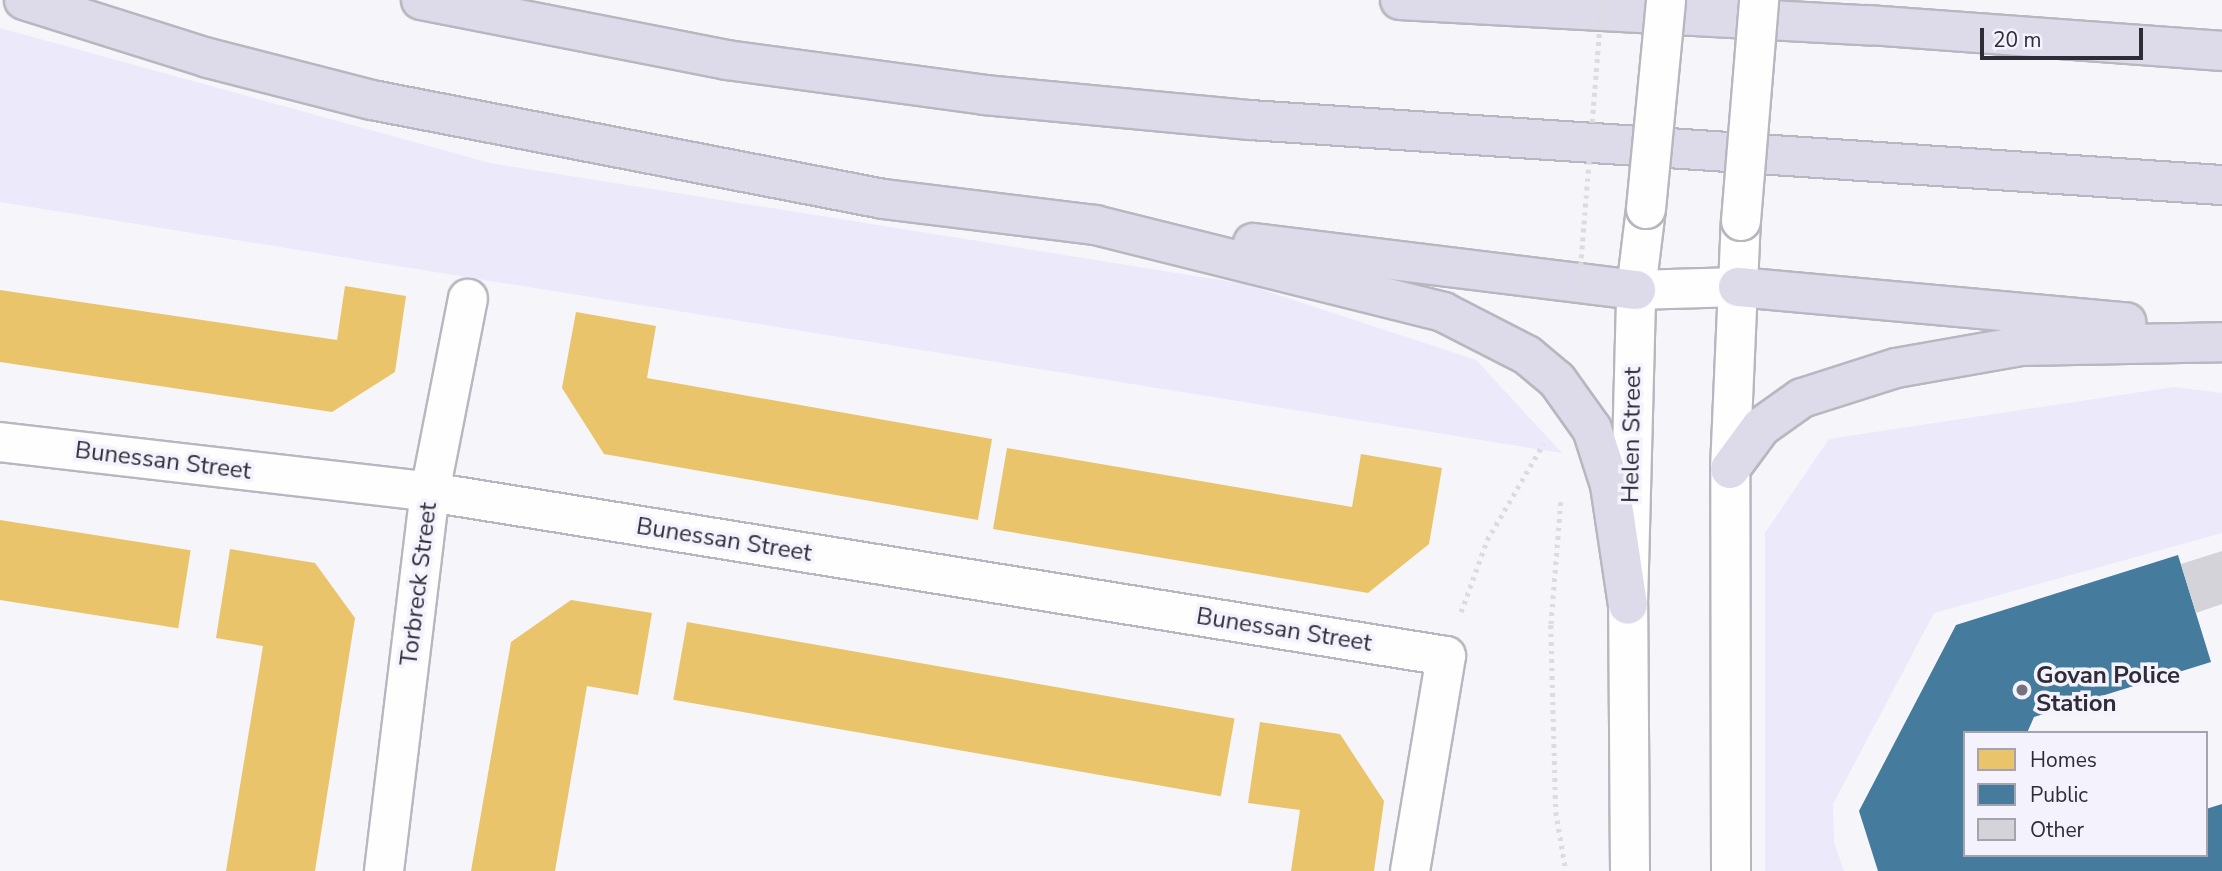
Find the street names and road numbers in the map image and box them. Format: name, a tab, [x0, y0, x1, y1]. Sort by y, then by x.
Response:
street label: Helen Street	[1616, 367, 1648, 503]
street label: Bunessan Street	[73, 436, 253, 486]
street label: Torbreck Street	[395, 501, 443, 667]
street label: Bunessan Street	[634, 512, 814, 568]
street label: Bunessan Street	[1194, 602, 1374, 658]

